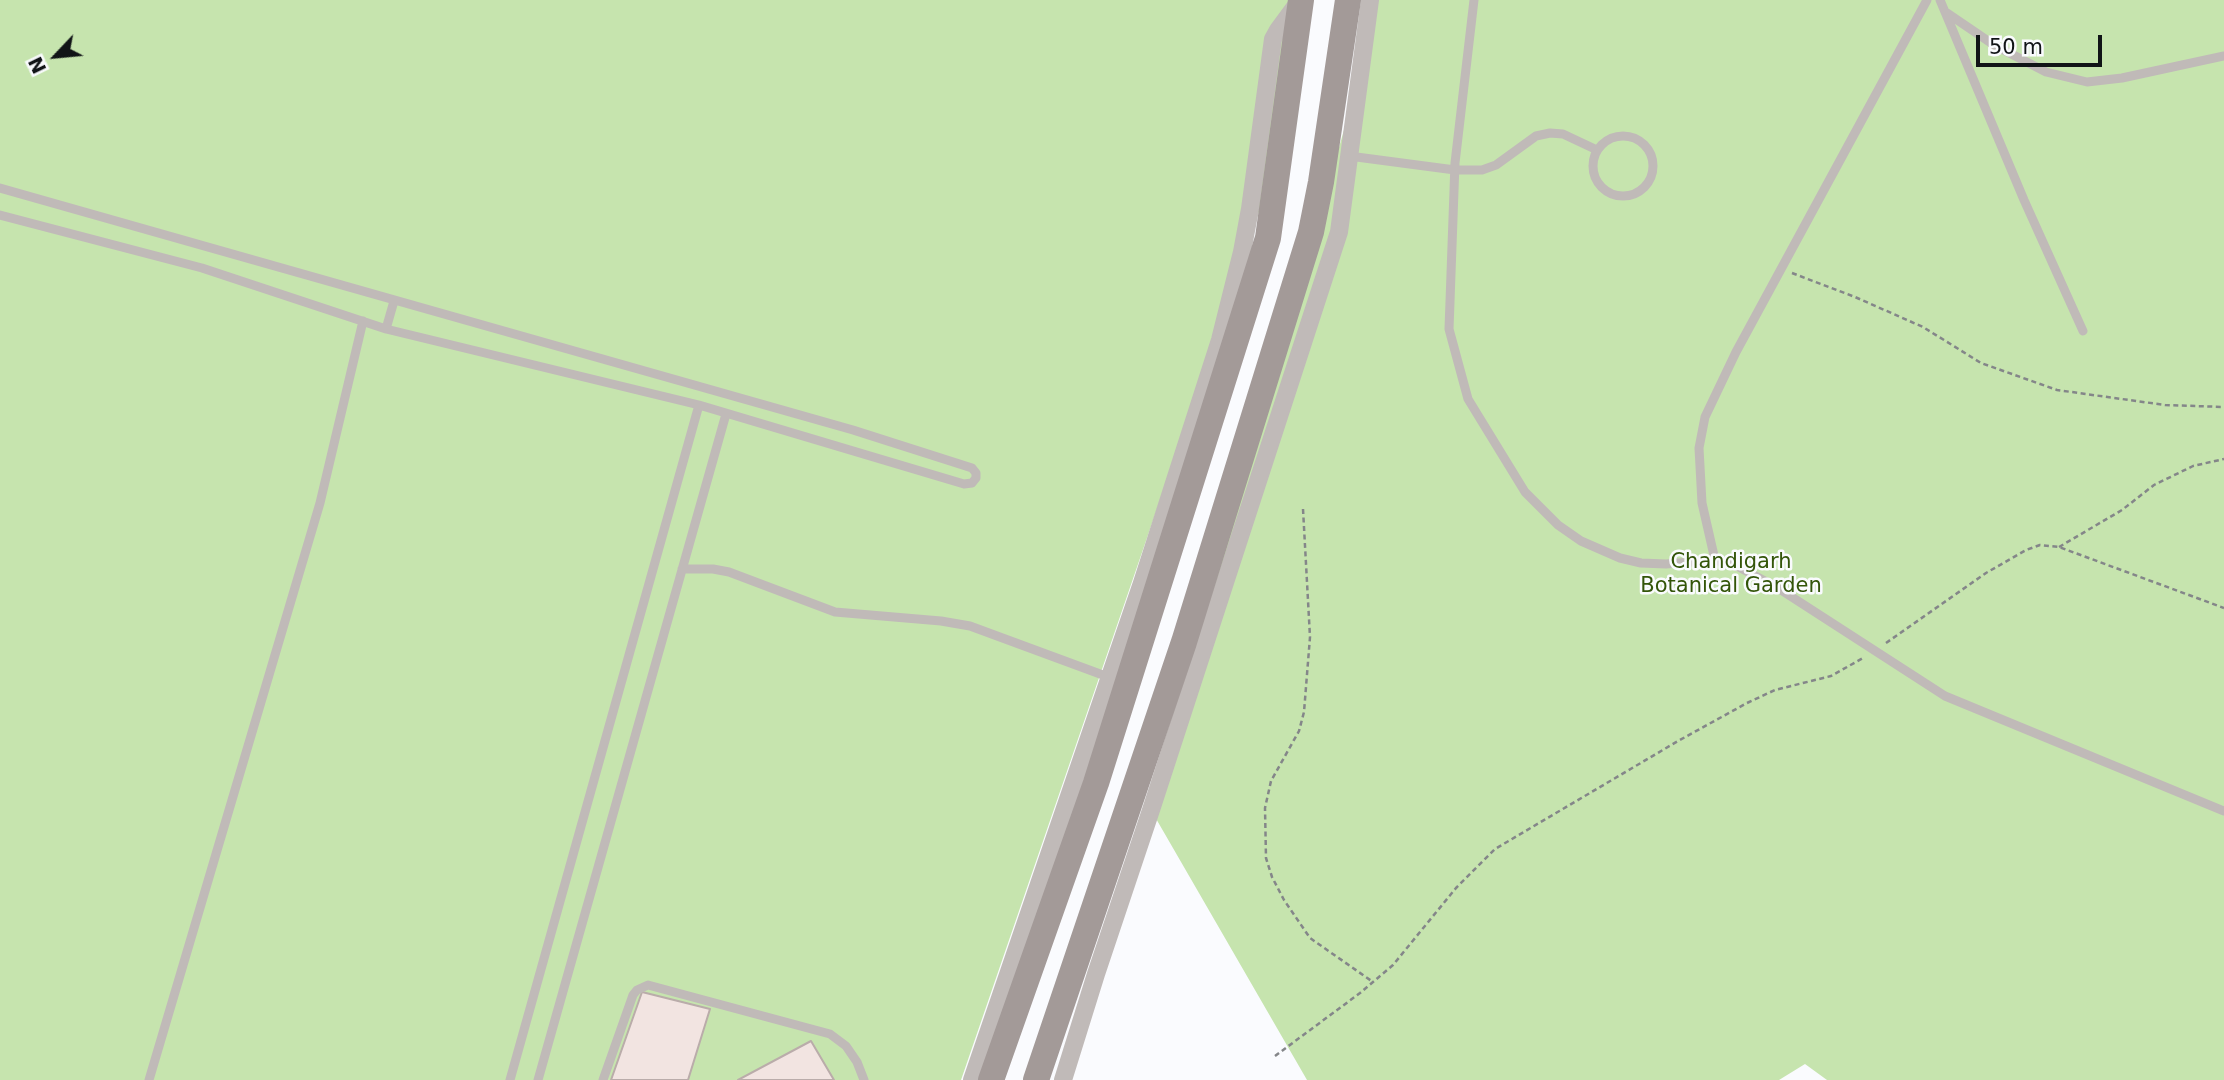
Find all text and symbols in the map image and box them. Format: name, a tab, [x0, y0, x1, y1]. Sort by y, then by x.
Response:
north arrow	[21, 21, 91, 91]
scale bar	[1979, 21, 2105, 65]
text: 50 m	[1989, 35, 2043, 59]
text: N	[24, 53, 50, 77]
park label: Chandigarh Botanical Garden	[1640, 550, 1822, 600]

